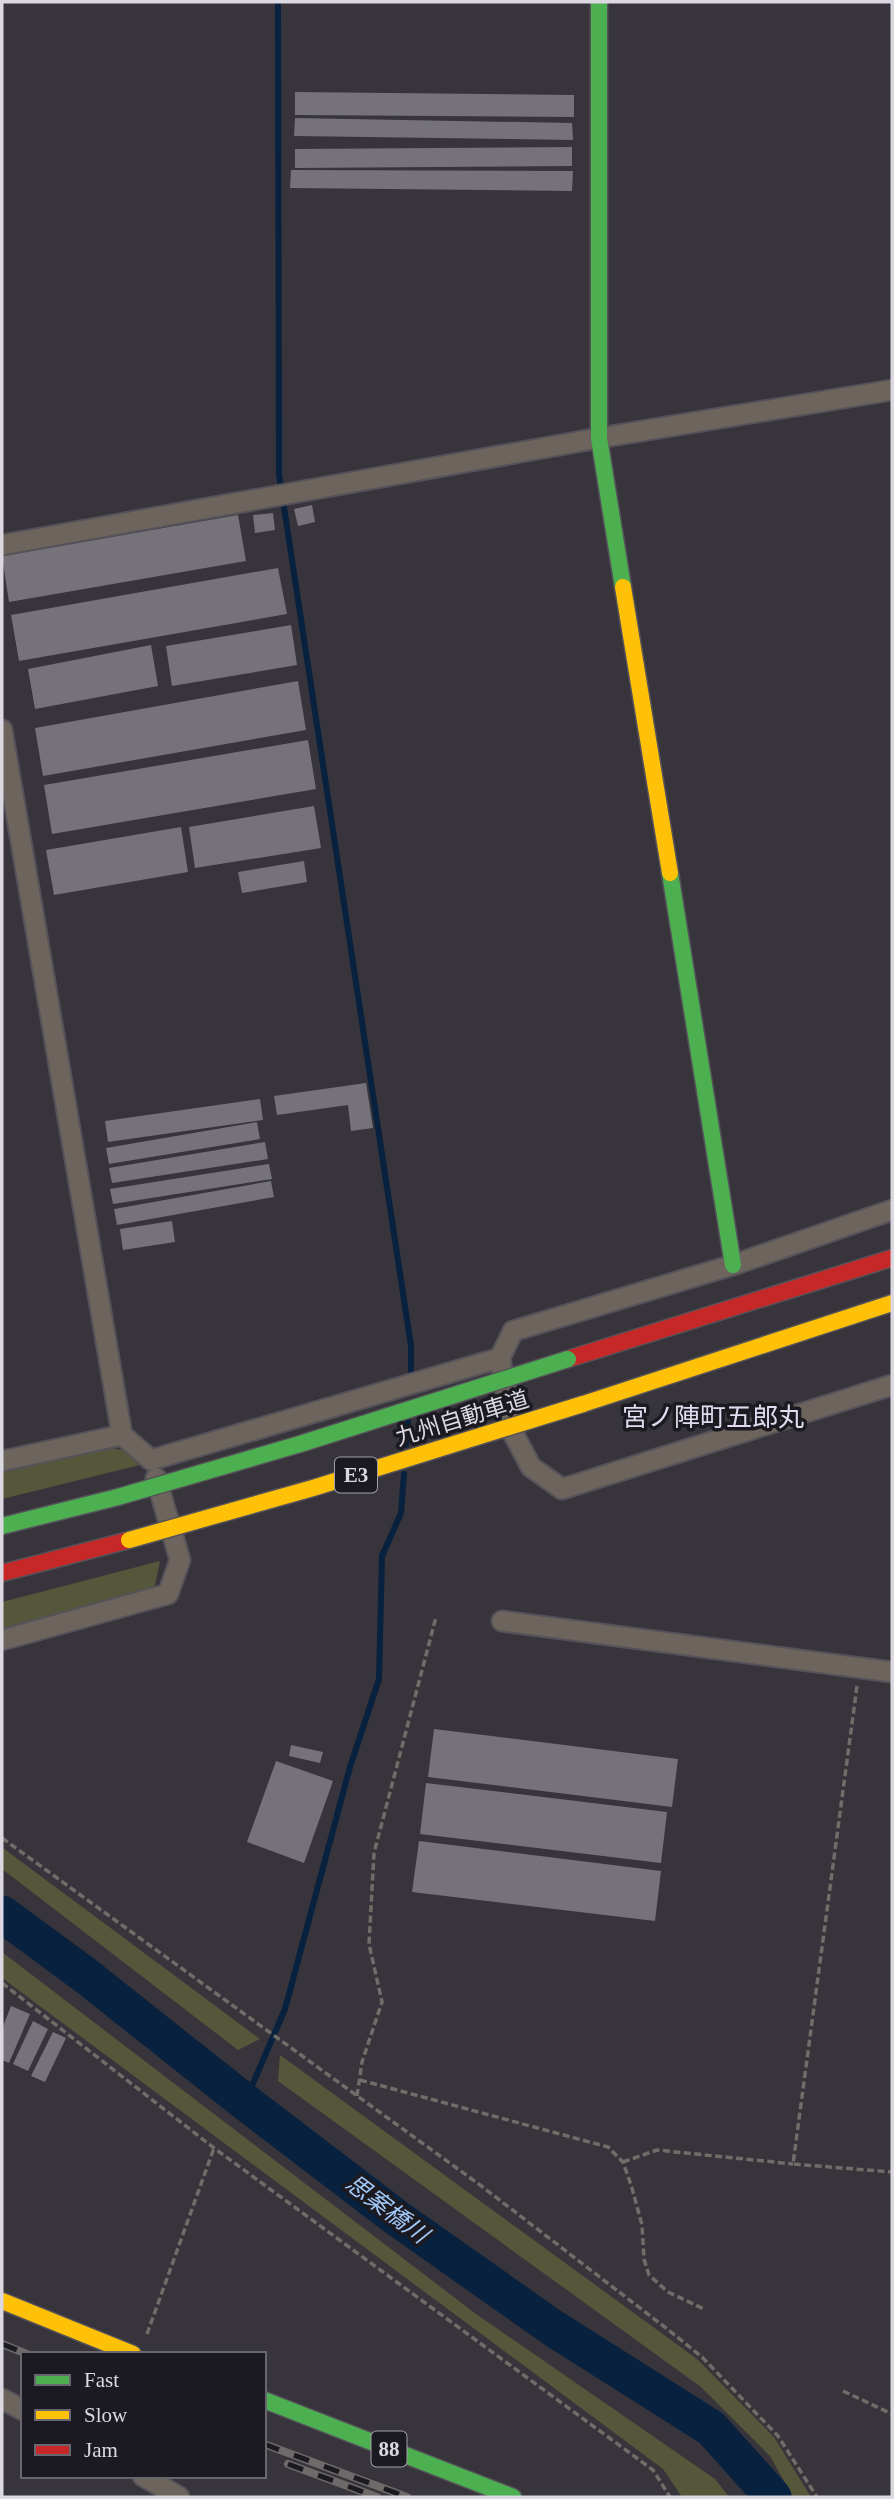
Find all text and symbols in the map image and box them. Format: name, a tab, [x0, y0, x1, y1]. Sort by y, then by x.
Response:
street label: 九州自動車道	[393, 1386, 532, 1451]
district label: 宮ノ陣町五郎丸	[622, 1403, 804, 1432]
road number: E3	[335, 1458, 377, 1492]
water label: 思案橋川	[341, 2170, 436, 2250]
legend	[21, 2352, 266, 2478]
text: Fast	[84, 2368, 119, 2392]
text: Slow	[84, 2403, 128, 2427]
road number: 88	[372, 2432, 406, 2466]
text: Jam	[84, 2438, 118, 2462]

